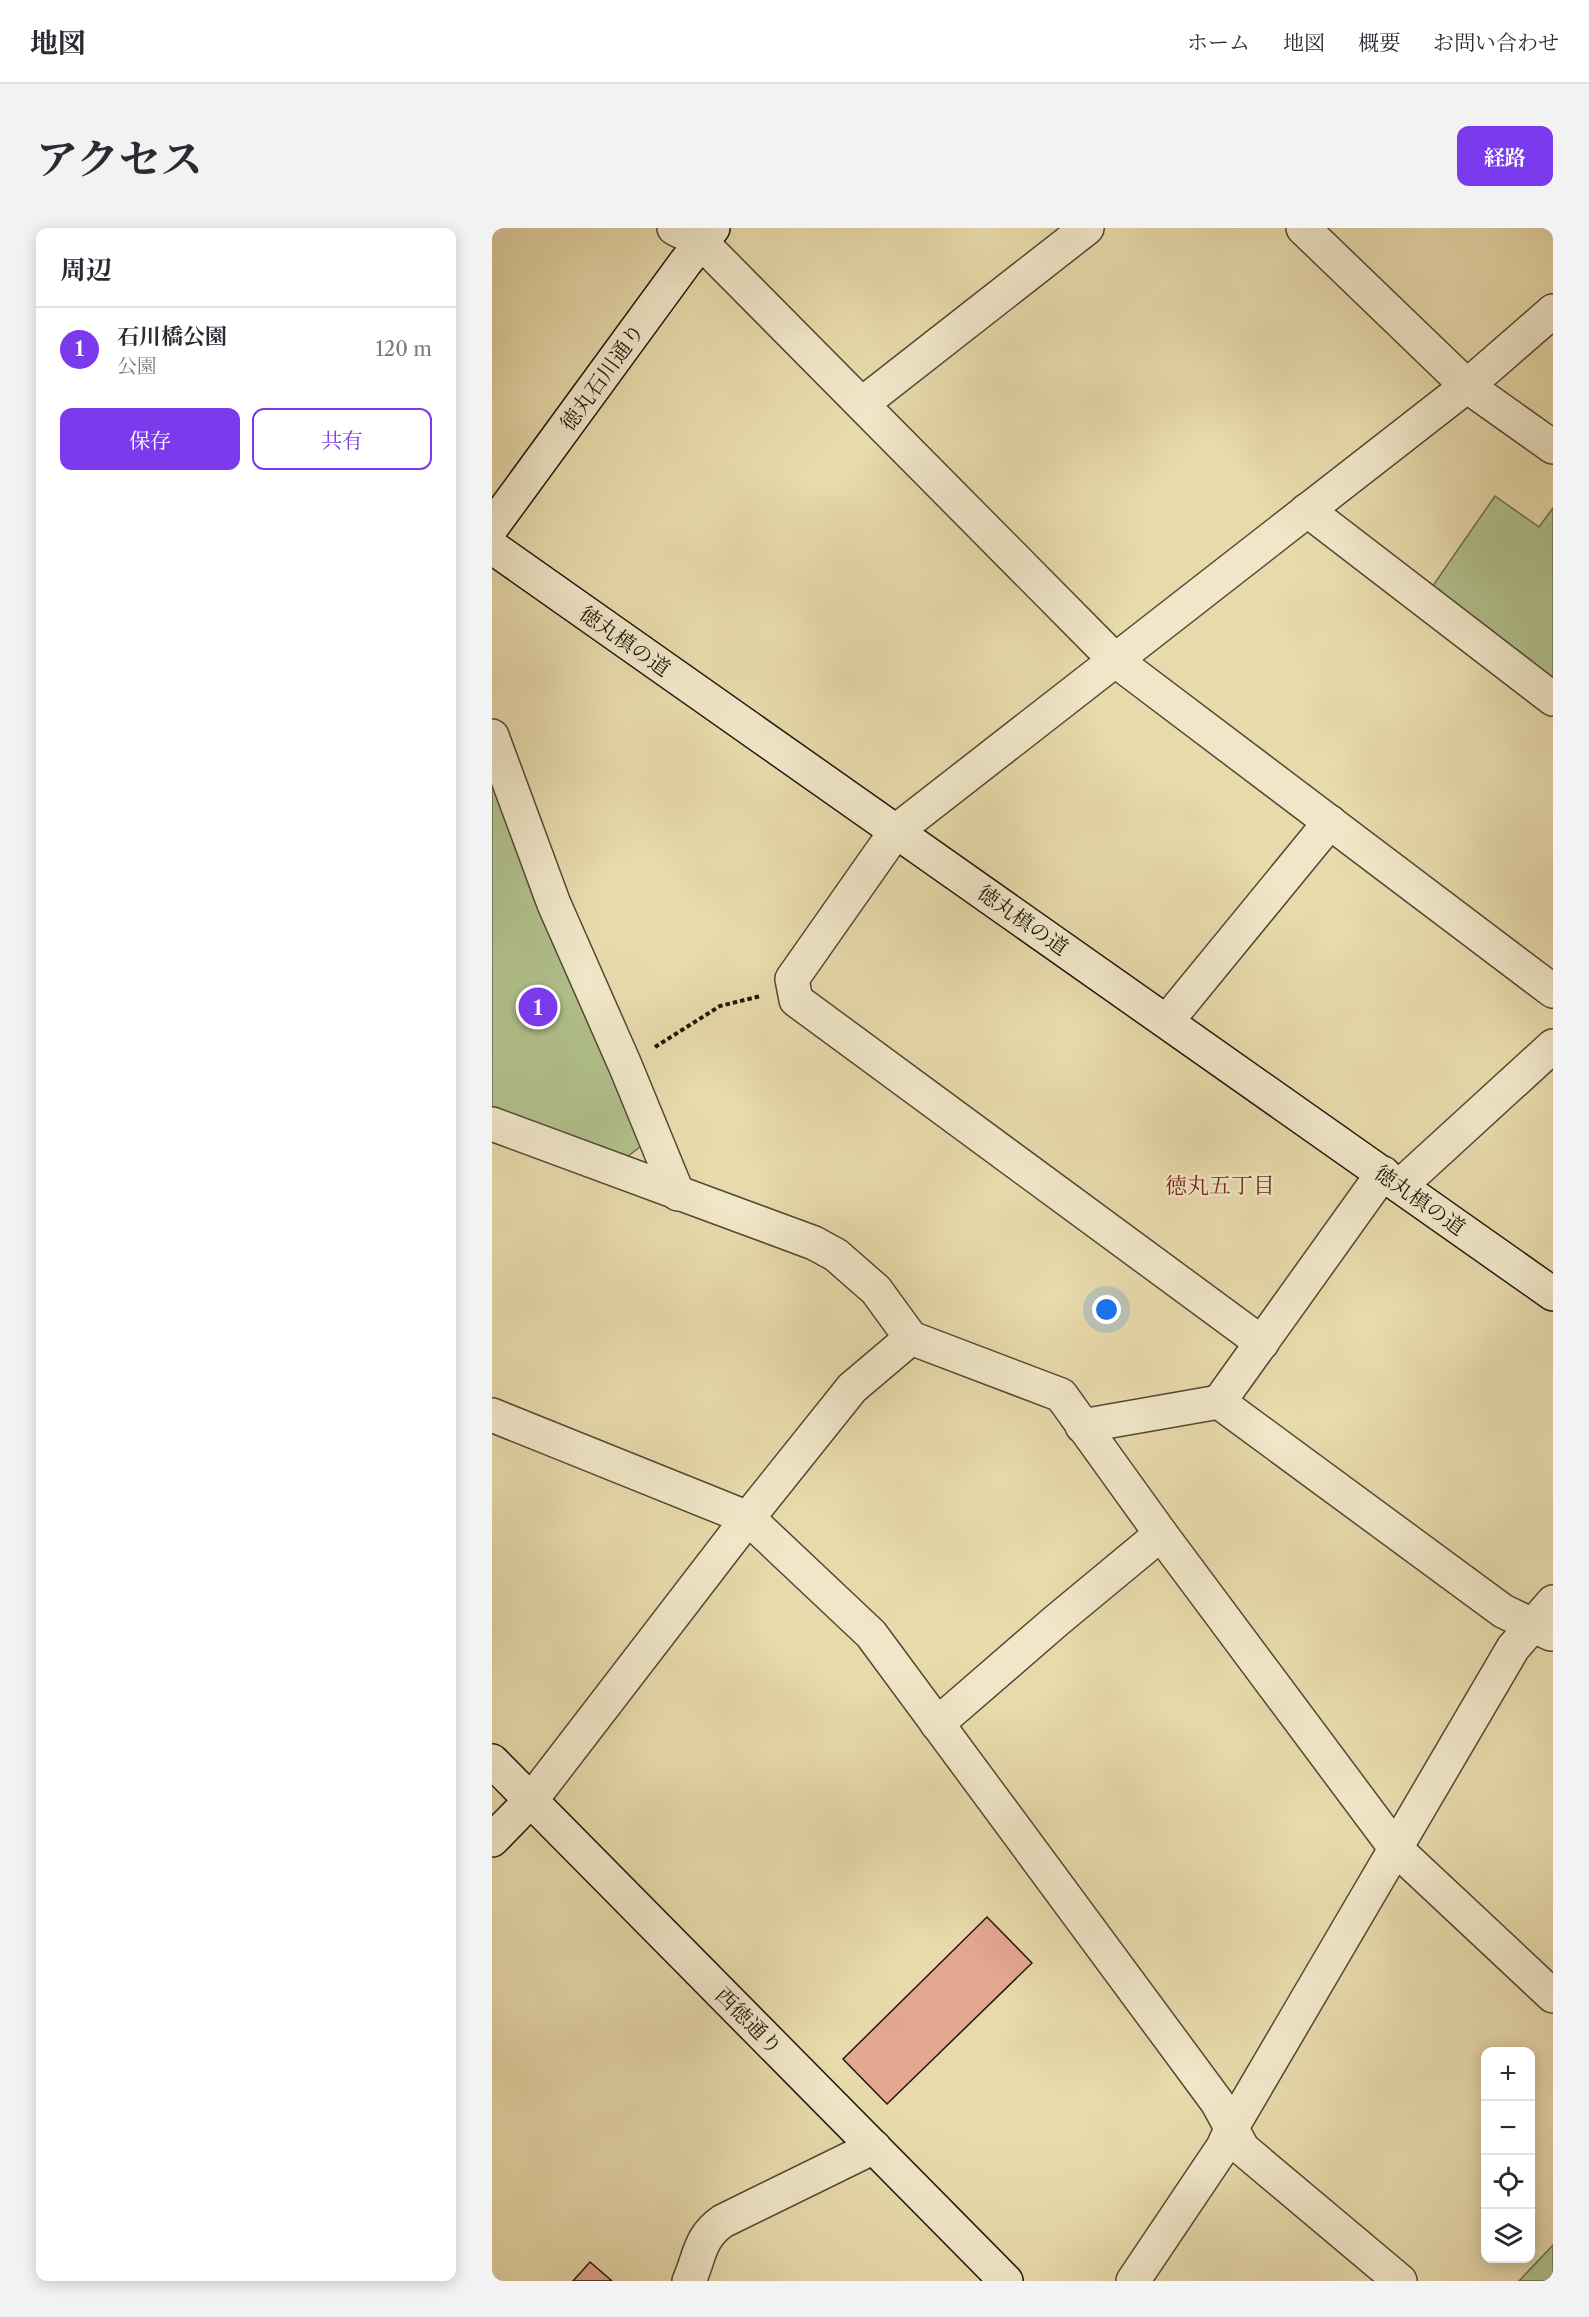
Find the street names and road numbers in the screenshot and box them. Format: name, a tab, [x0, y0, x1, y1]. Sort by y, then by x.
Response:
street label: 徳丸石川通り	[555, 319, 649, 435]
street label: 徳丸槙の道	[575, 601, 675, 681]
street label: 徳丸槙の道	[973, 880, 1073, 960]
street label: 徳丸槙の道	[1370, 1160, 1470, 1240]
street label: 西徳通り	[710, 1982, 788, 2060]

